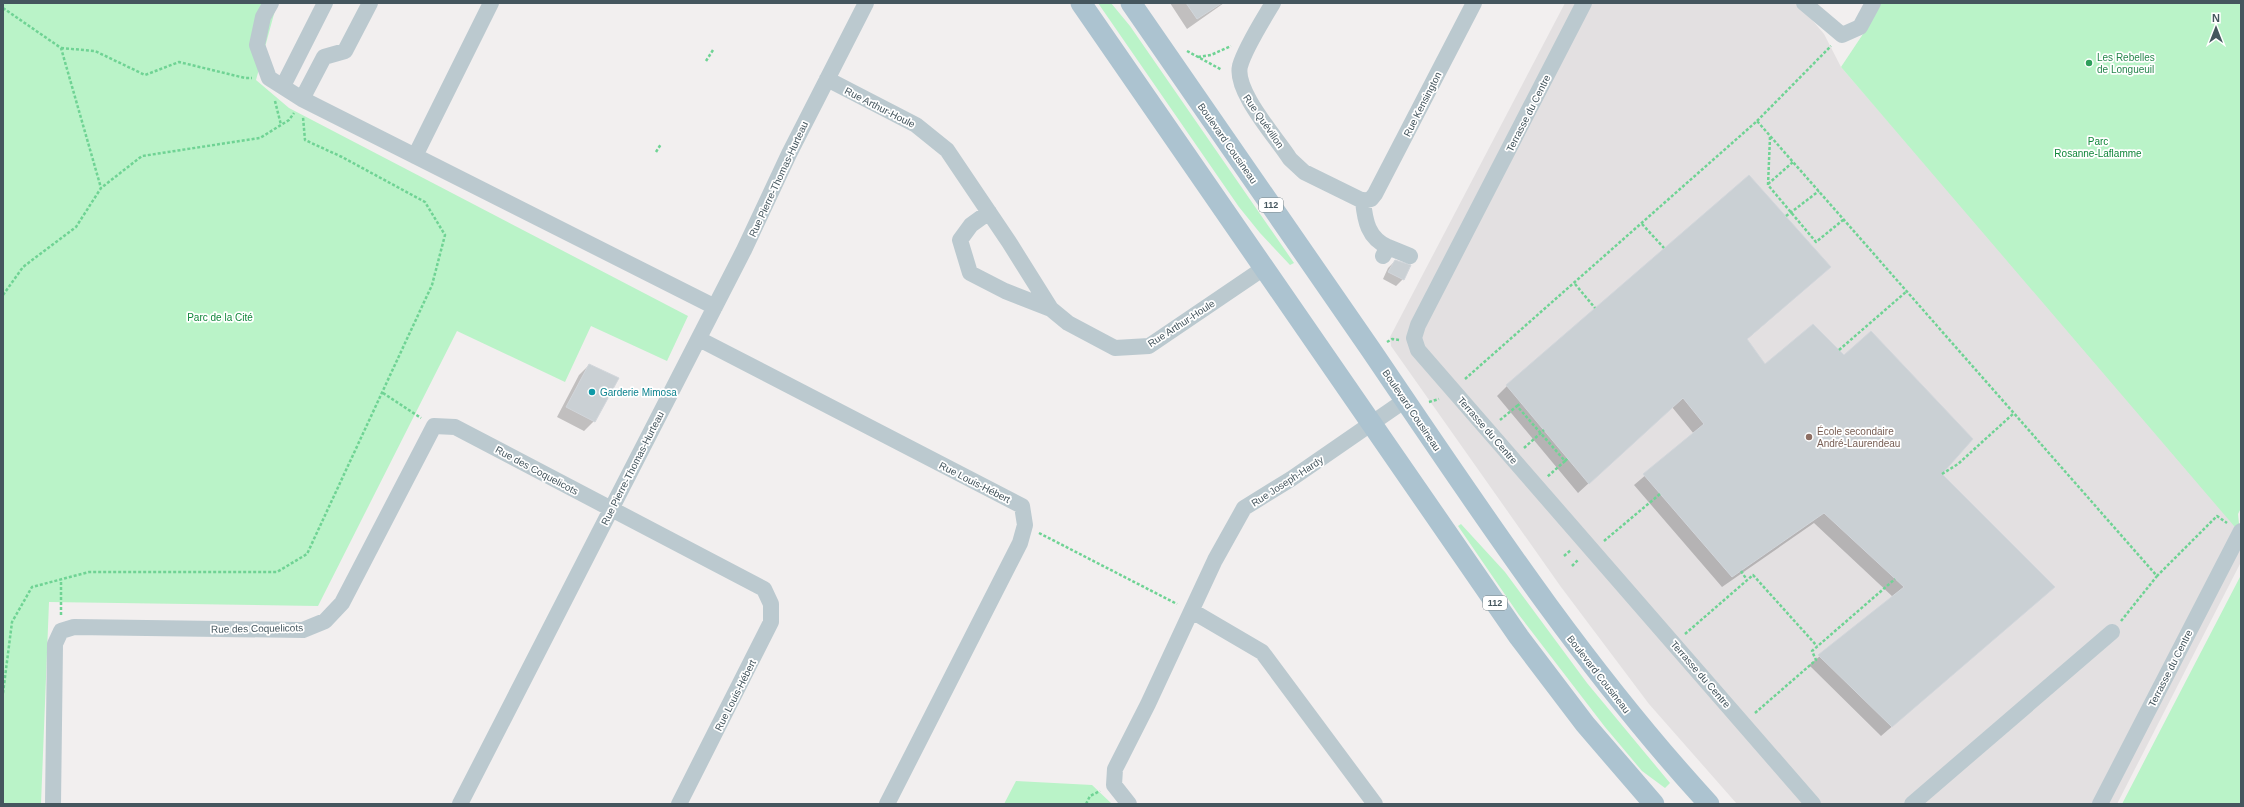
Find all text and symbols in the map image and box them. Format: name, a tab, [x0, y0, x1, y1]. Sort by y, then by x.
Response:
north arrow	[2196, 8, 2236, 48]
text: N	[2212, 12, 2220, 24]
place label: Les Rebelles de Longueuil	[2097, 52, 2155, 75]
marker: Les Rebelles de Longueuil	[2084, 58, 2094, 68]
street label: Rue Kensington	[1401, 70, 1444, 138]
street label: Terrasse du Centre	[1504, 72, 1553, 154]
street label: Rue Arthur-Houle	[843, 85, 917, 130]
street label: Rue Quévillon	[1241, 92, 1286, 150]
street label: Boulevard Cousineau	[1196, 101, 1260, 186]
street label: Rue Pierre-Thomas-Hurteau	[747, 120, 810, 239]
park label: Parc Rosanne-Laflamme	[2054, 136, 2142, 159]
road number: 112	[1259, 198, 1283, 212]
street label: Rue Arthur-Houle	[1146, 298, 1217, 349]
park label: Parc de la Cité	[187, 312, 253, 323]
street label: Boulevard Cousineau	[1380, 368, 1443, 453]
marker: Garderie Mimosa	[587, 387, 597, 397]
place label: Garderie Mimosa	[600, 387, 677, 398]
street label: Terrasse du Centre	[1456, 395, 1520, 466]
street label: Rue Pierre-Thomas-Hurteau	[599, 410, 666, 527]
place label: École secondaire André-Laurendeau	[1817, 425, 1900, 449]
marker: École secondaire André-Laurendeau	[1804, 432, 1814, 442]
street label: Rue des Coquelicots	[493, 444, 580, 497]
street label: Rue Joseph-Hardy	[1249, 454, 1325, 509]
street label: Rue Louis-Hébert	[937, 460, 1012, 505]
road number: 112	[1483, 596, 1507, 610]
street label: Rue des Coquelicots	[211, 622, 303, 635]
street label: Terrasse du Centre	[2146, 627, 2195, 709]
street label: Boulevard Cousineau	[1565, 633, 1632, 715]
street label: Terrasse du Centre	[1669, 639, 1733, 710]
street label: Rue Louis-Hébert	[713, 658, 758, 733]

